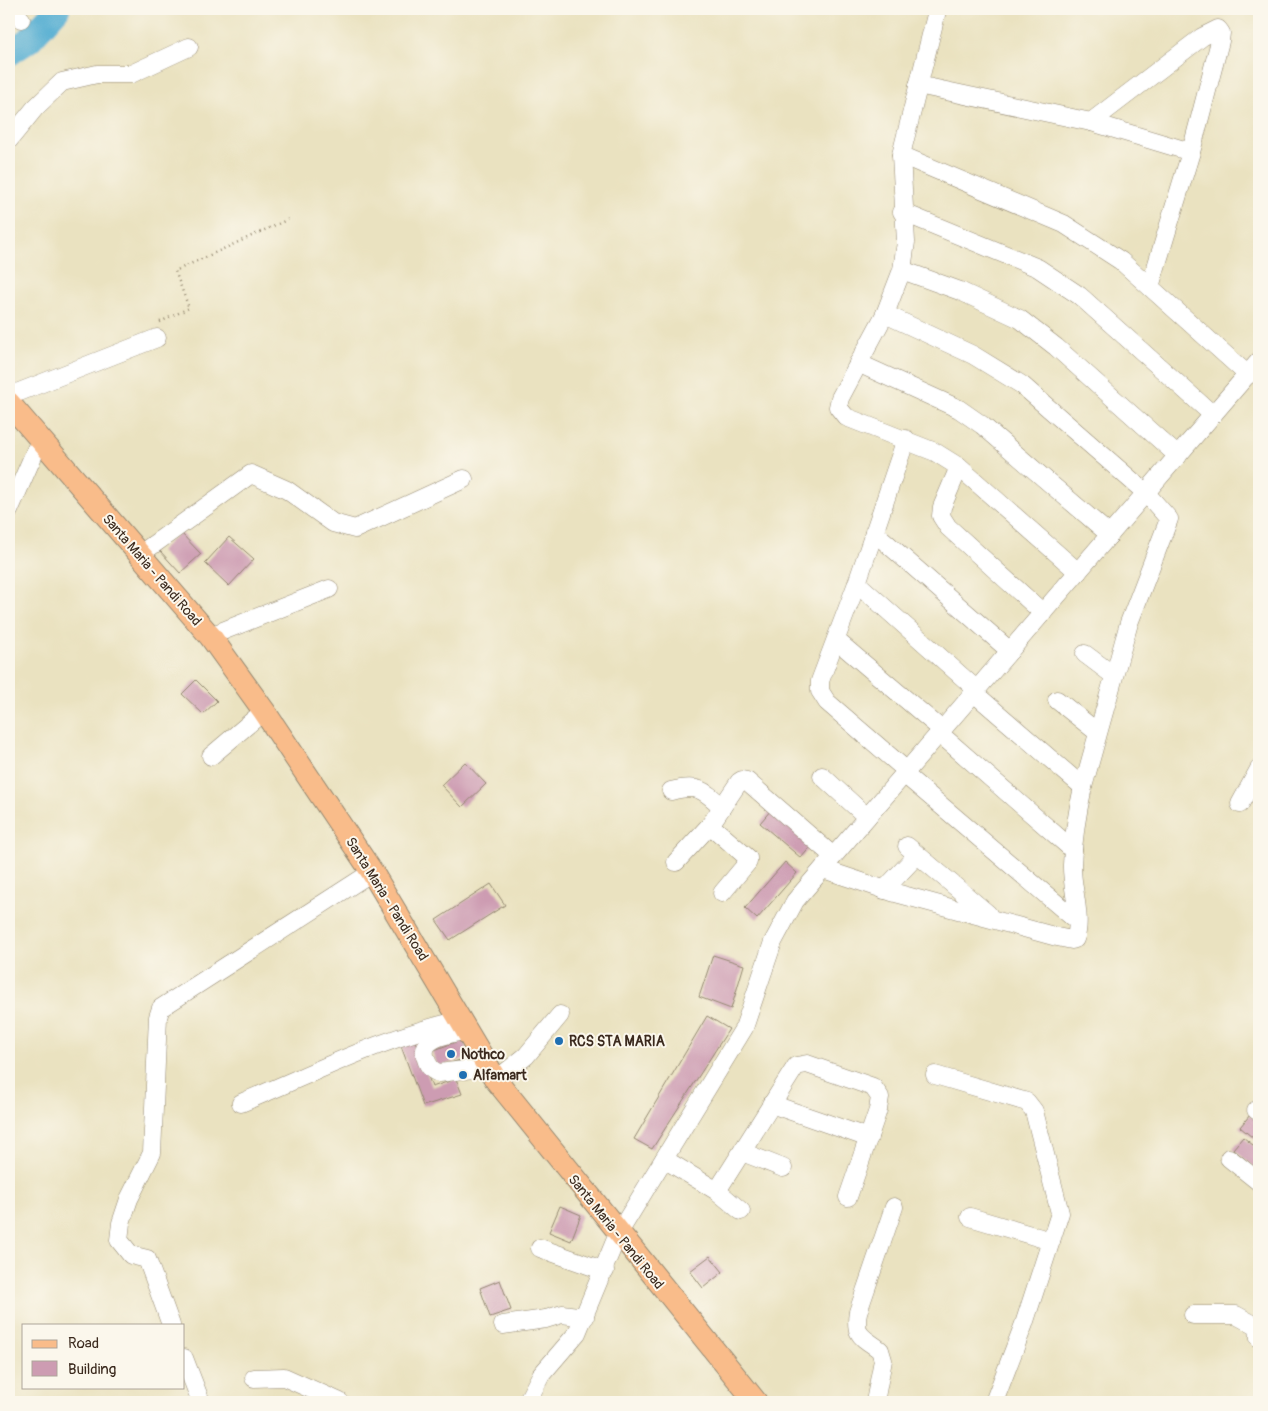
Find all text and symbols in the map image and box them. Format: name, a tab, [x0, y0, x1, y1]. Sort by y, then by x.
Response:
street label: Santa Maria - Pandi Road	[99, 511, 205, 629]
street label: Santa Maria - Pandi Road	[342, 834, 432, 964]
place label: RCS STA MARIA	[569, 1033, 665, 1050]
marker: RCS STA MARIA	[553, 1035, 565, 1047]
place label: Nothco	[461, 1046, 505, 1063]
marker: Nothco	[445, 1048, 457, 1060]
place label: Alfamart	[473, 1067, 527, 1084]
marker: Alfamart	[457, 1069, 469, 1081]
street label: Santa Maria - Pandi Road	[565, 1171, 668, 1293]
legend	[22, 1324, 185, 1388]
text: Road	[68, 1334, 99, 1353]
text: Building	[68, 1360, 116, 1379]

